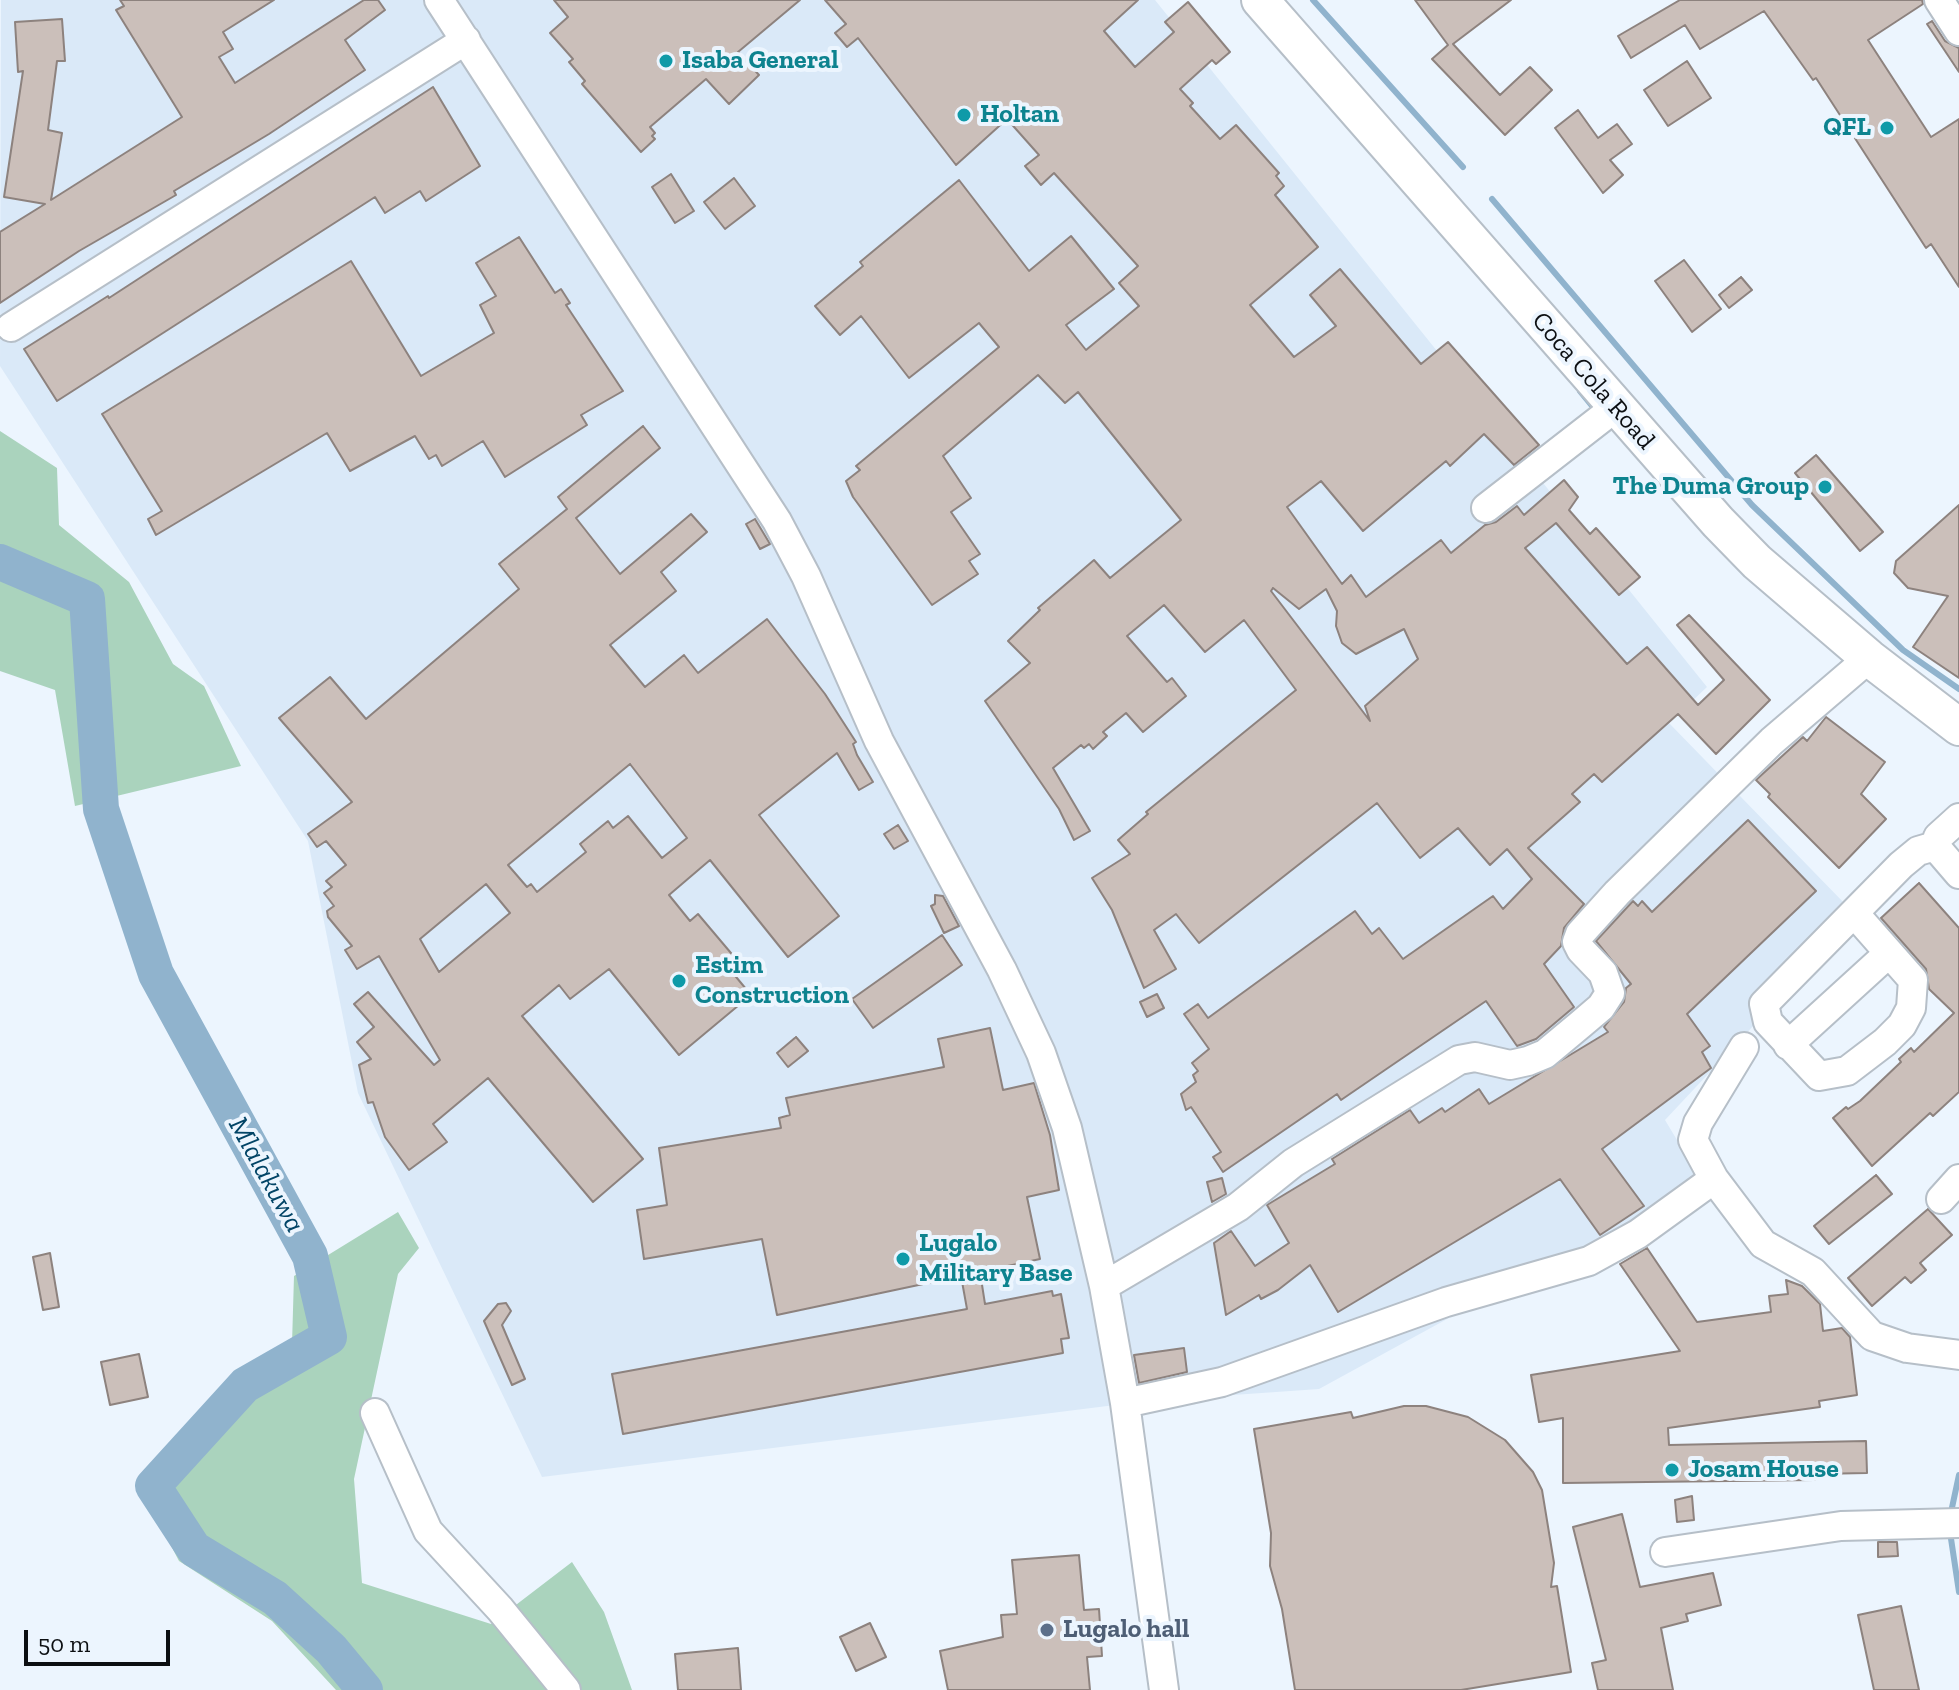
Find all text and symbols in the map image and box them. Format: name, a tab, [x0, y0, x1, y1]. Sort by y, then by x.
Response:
place label: Isaba General	[682, 45, 839, 77]
marker: Isaba General	[657, 52, 675, 70]
place label: Holtan	[980, 99, 1059, 131]
marker: Holtan	[955, 106, 973, 124]
place label: QFL	[1823, 112, 1871, 144]
marker: QFL	[1878, 119, 1896, 137]
street label: Coca Cola Road	[1525, 306, 1661, 456]
place label: The Duma Group	[1613, 471, 1809, 503]
marker: The Duma Group	[1816, 478, 1834, 496]
place label: Estim Construction	[695, 950, 849, 1012]
marker: Estim Construction	[670, 972, 688, 990]
water label: Mlalakuwa	[221, 1112, 311, 1238]
place label: Lugalo Military Base	[919, 1228, 1073, 1290]
marker: Lugalo Military Base	[894, 1250, 912, 1268]
place label: Josam House	[1688, 1454, 1839, 1486]
marker: Josam House	[1663, 1461, 1681, 1479]
scale bar	[28, 1614, 174, 1664]
place label: Lugalo hall	[1063, 1614, 1189, 1646]
marker: Lugalo hall	[1038, 1621, 1056, 1639]
text: 50 m	[38, 1629, 90, 1658]

